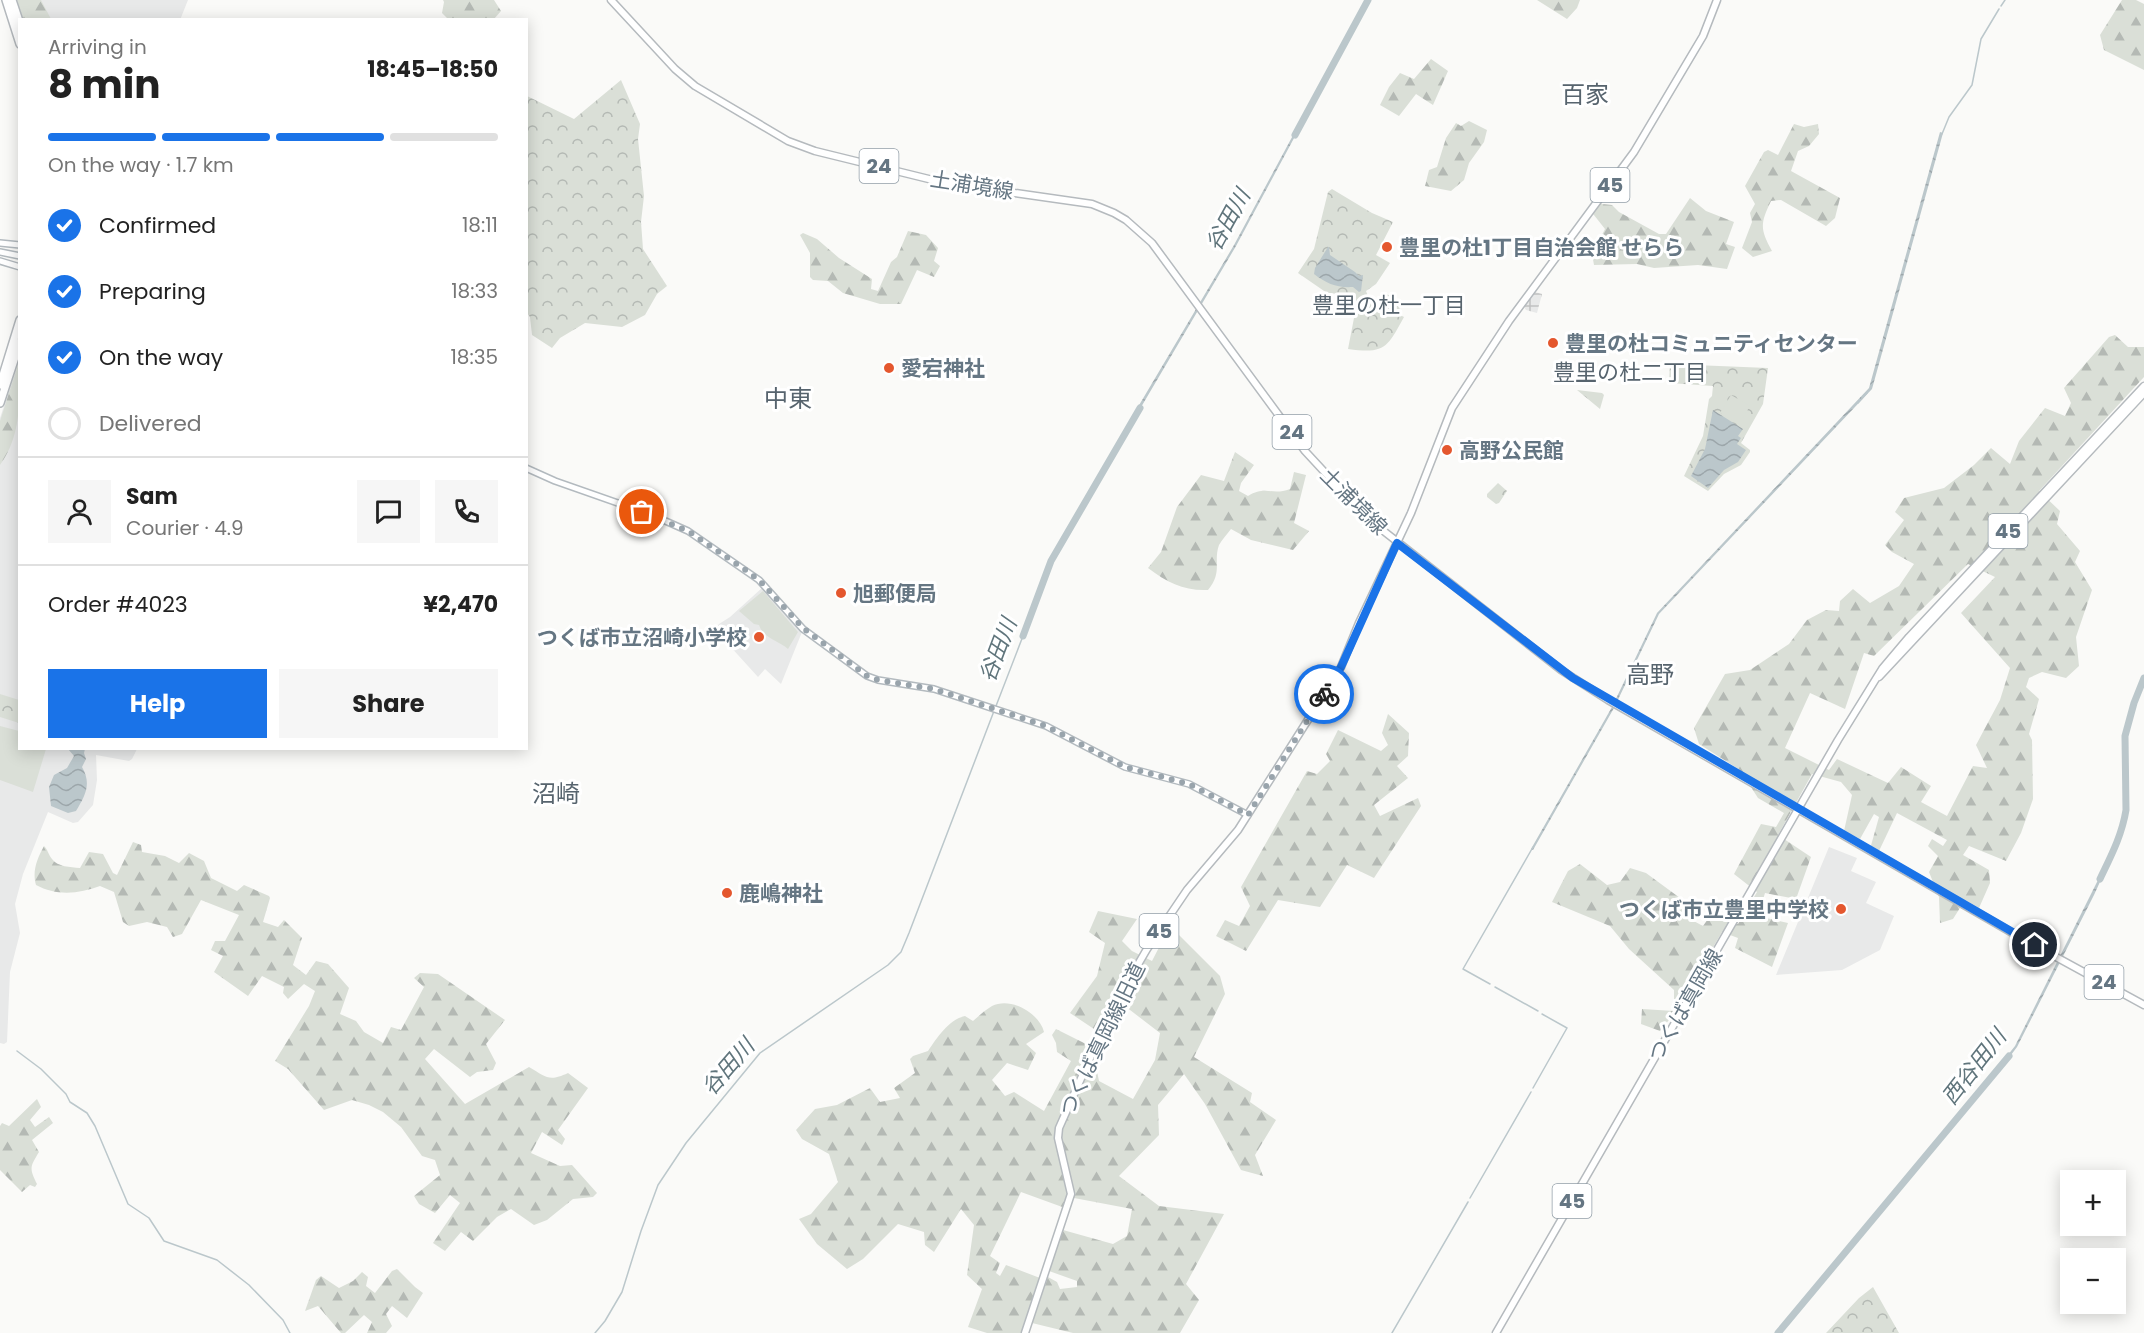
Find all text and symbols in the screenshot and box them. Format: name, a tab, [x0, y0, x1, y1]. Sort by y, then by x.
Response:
text: Arriving in	[48, 33, 147, 61]
text: 18:45–18:50	[367, 54, 498, 85]
text: 8 min	[48, 57, 161, 112]
district label: 百家	[1561, 78, 1609, 111]
road number: 24	[860, 149, 898, 183]
text: On the way · 1.7 km	[48, 151, 234, 179]
street label: 土浦境線	[928, 164, 1016, 206]
road number: 45	[1590, 168, 1630, 202]
water label: 谷田川	[1198, 182, 1259, 256]
icon: check	[48, 209, 81, 242]
text: Confirmed	[99, 210, 216, 241]
text: 18:11	[462, 211, 498, 239]
place label: 豊里の杜1丁目自治会館 せらら	[1399, 233, 1684, 262]
marker: 豊里の杜1丁目自治会館 せらら	[1380, 240, 1394, 254]
icon: check	[48, 275, 81, 308]
text: Preparing	[99, 276, 206, 307]
text: 18:33	[451, 277, 498, 305]
district label: 豊里の杜一丁目	[1312, 290, 1466, 321]
place label: 豊里の杜コミュニティセンター	[1565, 329, 1858, 358]
marker: 豊里の杜コミュニティセンター	[1546, 336, 1560, 350]
icon: check	[48, 341, 81, 374]
text: On the way	[99, 342, 223, 373]
text: 18:35	[450, 343, 498, 371]
place label: 愛宕神社	[901, 354, 985, 383]
district label: 豊里の杜二丁目	[1553, 357, 1707, 388]
marker: 愛宕神社	[882, 361, 896, 375]
district label: 中東	[764, 382, 812, 415]
text: Delivered	[99, 408, 202, 439]
road number: 24	[1272, 415, 1312, 449]
place label: 高野公民館	[1459, 436, 1564, 465]
marker: 高野公民館	[1440, 443, 1454, 457]
street label: 土浦境線	[1314, 461, 1394, 541]
button: person	[48, 480, 111, 543]
button: chat	[357, 480, 420, 543]
button: phone	[435, 480, 498, 543]
text: Sam	[126, 481, 178, 512]
pin	[616, 486, 667, 537]
icon: bag	[625, 495, 658, 528]
text: Courier · 4.9	[126, 514, 244, 542]
road number: 45	[1988, 514, 2028, 548]
place label: 旭郵便局	[853, 579, 937, 608]
marker: 旭郵便局	[834, 586, 848, 600]
text: Order #4023	[48, 589, 188, 620]
text: ¥2,470	[423, 589, 498, 620]
water label: 谷田川	[972, 612, 1025, 686]
place label: つくば市立沼崎小学校	[537, 623, 747, 652]
marker: つくば市立沼崎小学校	[752, 630, 766, 644]
district label: 高野	[1626, 658, 1674, 691]
courier	[1294, 664, 1354, 724]
button: Help	[48, 669, 267, 738]
button: Share	[279, 669, 498, 738]
icon: bike	[1308, 678, 1341, 711]
district label: 沼崎	[532, 777, 580, 810]
place label: 鹿嶋神社	[739, 879, 823, 908]
marker: 鹿嶋神社	[720, 886, 734, 900]
place label: つくば市立豊里中学校	[1619, 895, 1829, 924]
marker: つくば市立豊里中学校	[1834, 902, 1848, 916]
road number: 45	[1140, 914, 1178, 948]
pin	[2009, 919, 2060, 970]
icon: home	[2018, 928, 2051, 961]
street label: つくば真岡線	[1641, 943, 1729, 1067]
street label: つくば真岡線旧道	[1052, 957, 1152, 1121]
road number: 24	[2084, 965, 2124, 999]
water label: 西谷田川	[1935, 1021, 2015, 1111]
water label: 谷田川	[695, 1030, 763, 1102]
map controls	[2060, 1170, 2126, 1314]
button: +	[2060, 1170, 2126, 1236]
road number: 45	[1552, 1184, 1592, 1218]
button: −	[2060, 1248, 2126, 1314]

